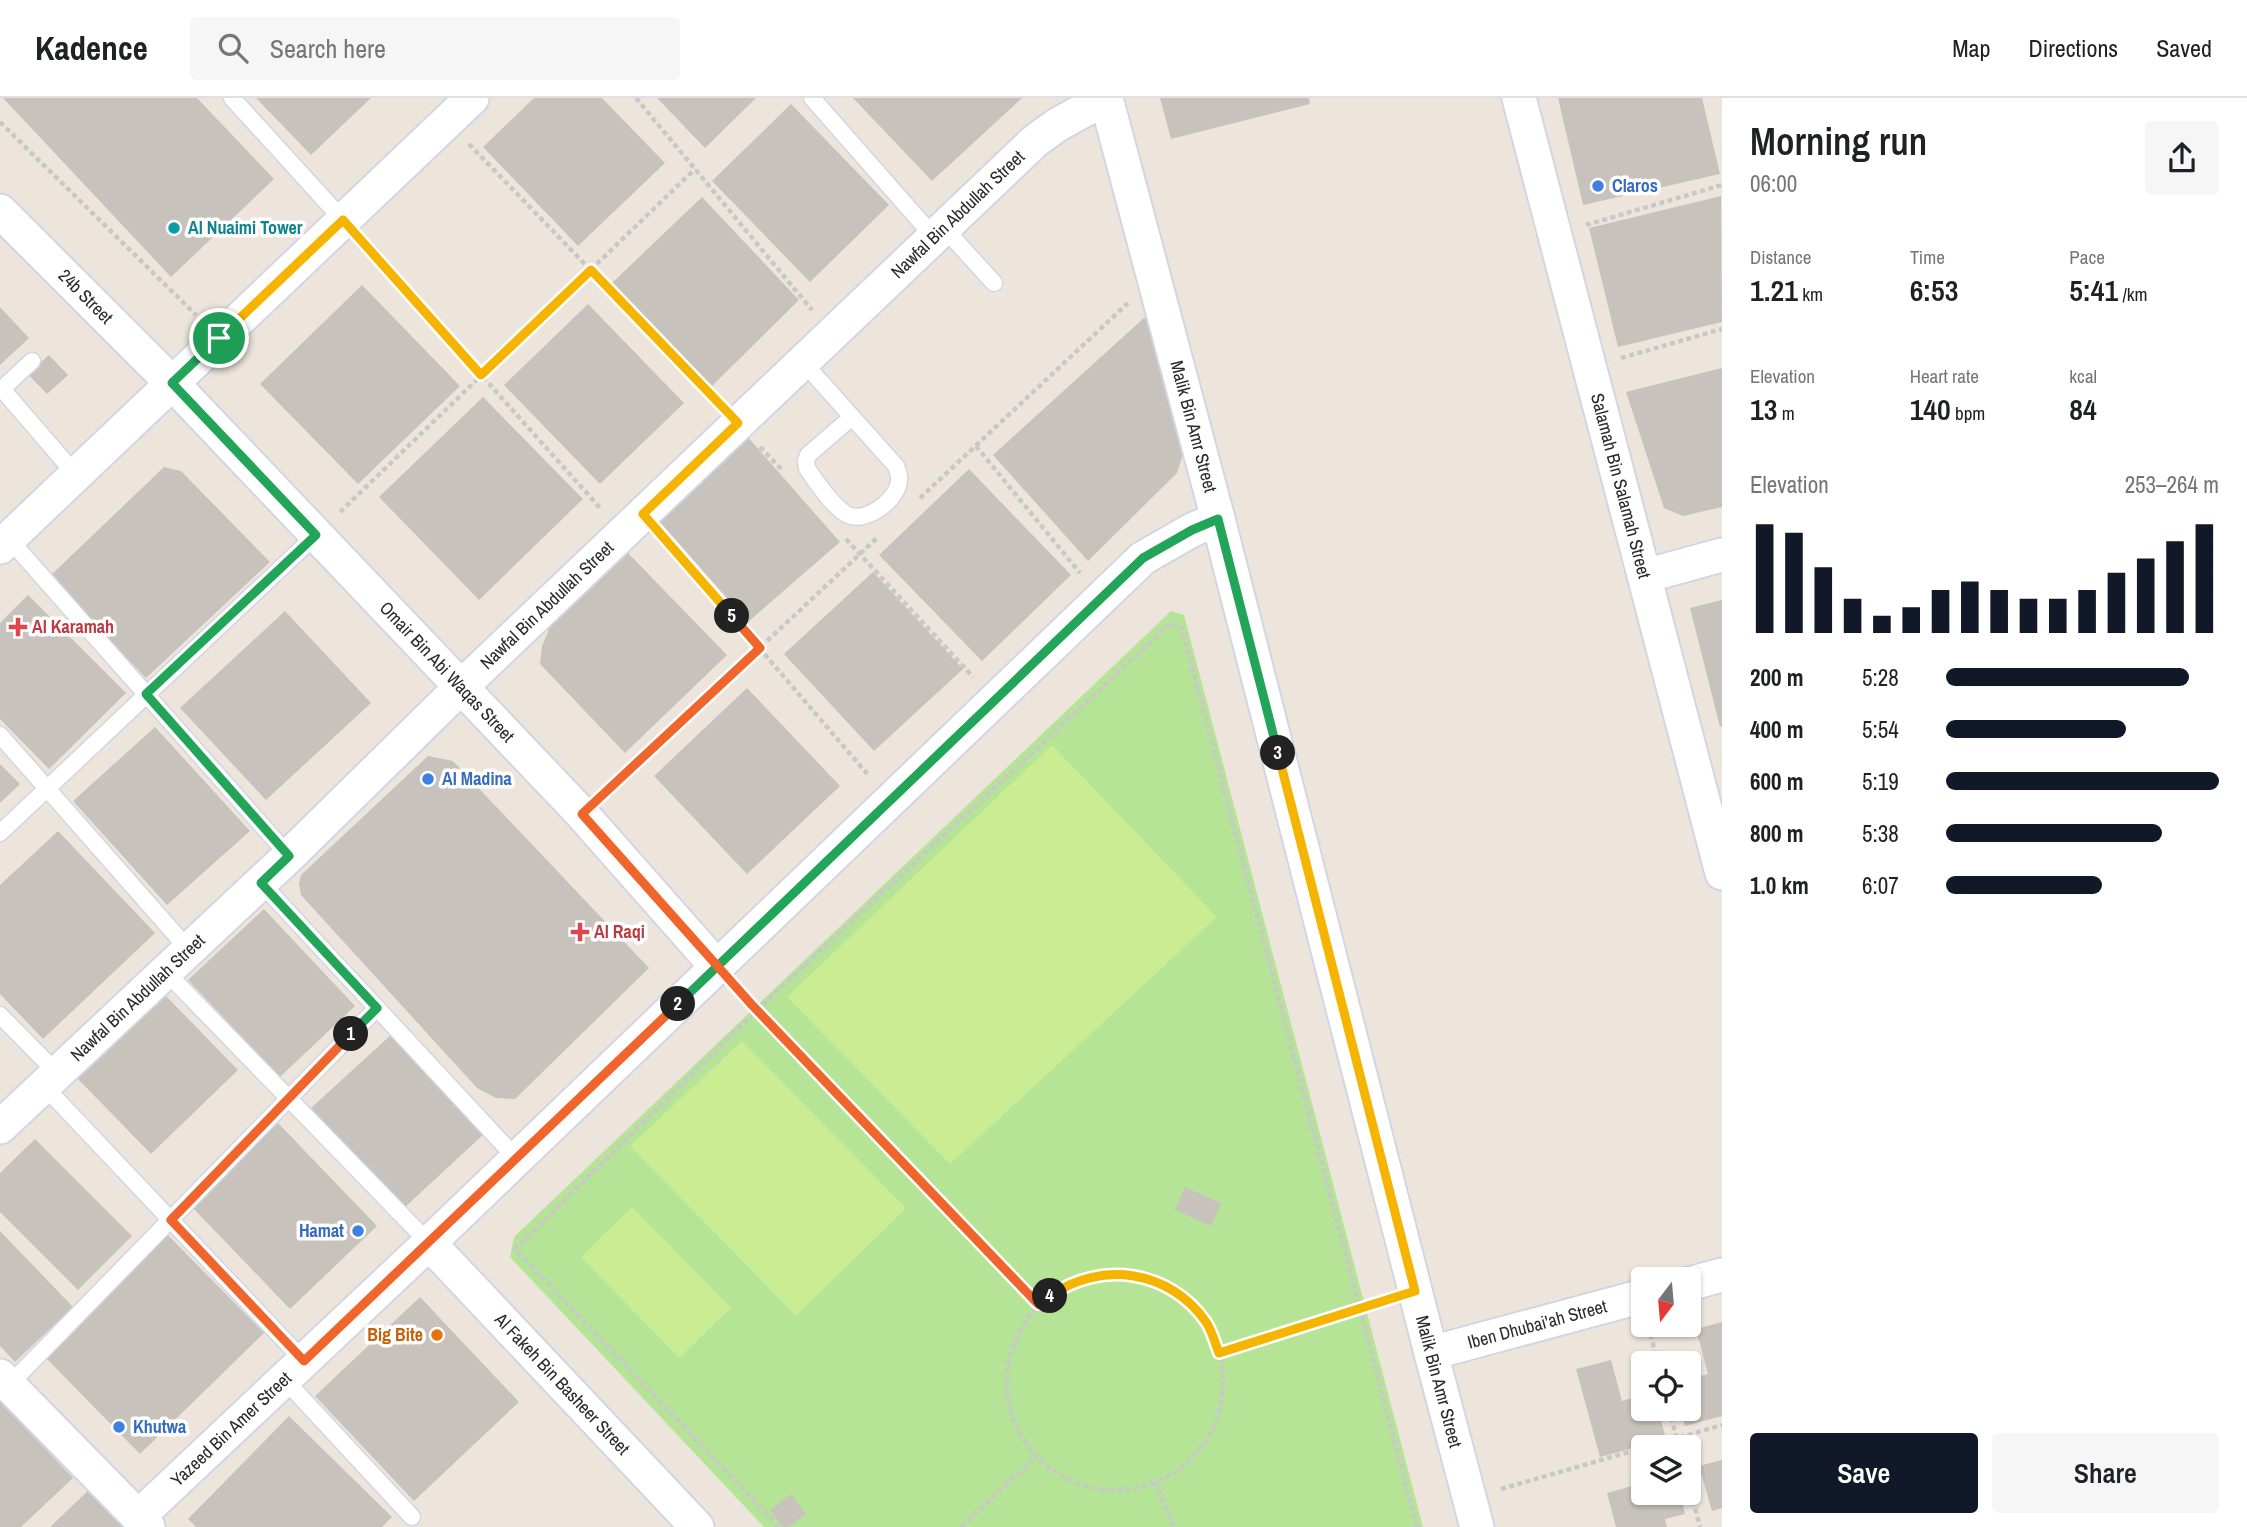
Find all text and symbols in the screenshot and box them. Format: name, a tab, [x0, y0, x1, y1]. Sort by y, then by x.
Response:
search box	[190, 17, 680, 80]
text: Kadence	[35, 26, 148, 70]
icon: search	[214, 29, 252, 67]
text: Search here	[270, 31, 386, 66]
text: Map	[1952, 32, 1990, 64]
text: Directions	[2028, 32, 2118, 64]
text: Saved	[2156, 32, 2212, 64]
text: Morning run	[1750, 116, 1927, 167]
button: share	[2145, 121, 2219, 195]
street label: Nawfal Bin Abdullah Street	[885, 144, 1030, 284]
text: 06:00	[1750, 168, 1797, 199]
place label: Claros	[1612, 173, 1658, 198]
marker: Claros	[1590, 178, 1606, 194]
place label: Al Nuaimi Tower	[188, 215, 303, 240]
marker: Al Nuaimi Tower	[166, 220, 182, 236]
text: Distance	[1750, 244, 1811, 270]
text: Time	[1910, 244, 1945, 270]
text: Pace	[2069, 244, 2105, 270]
street label: 24b Street	[53, 263, 119, 329]
text: 1.21	[1750, 270, 1798, 310]
text: 6:53	[1910, 270, 1958, 310]
text: 5:41	[2069, 270, 2118, 310]
text: km	[1798, 281, 1823, 307]
text: /km	[2118, 281, 2148, 307]
pin	[189, 308, 249, 368]
icon: arrive	[200, 319, 238, 357]
street label: Malik Bin Amr Street	[1164, 358, 1223, 495]
text: Elevation	[1750, 363, 1815, 389]
text: Heart rate	[1910, 363, 1979, 389]
text: kcal	[2069, 363, 2097, 389]
text: 13	[1750, 389, 1777, 429]
text: 140	[1910, 389, 1951, 429]
text: 84	[2069, 389, 2097, 429]
street label: Salamah Bin Salamah Street	[1585, 390, 1657, 581]
text: m	[1777, 400, 1795, 426]
text: bpm	[1951, 400, 1985, 426]
text: Elevation	[1750, 469, 1829, 500]
text: 253–264 m	[2125, 469, 2219, 500]
street label: Nawfal Bin Abdullah Street	[474, 535, 619, 674]
street label: Omair Bin Abi Waqas Street	[374, 596, 520, 748]
pin: 5	[714, 598, 750, 634]
text: 5	[727, 602, 736, 628]
place label: Al Karamah	[32, 614, 114, 639]
marker: Al Karamah	[10, 619, 26, 635]
text: 200 m	[1750, 662, 1803, 693]
text: 5:28	[1862, 662, 1899, 693]
text: 400 m	[1750, 714, 1803, 745]
text: 5:54	[1862, 714, 1899, 745]
pin: 3	[1260, 736, 1296, 770]
text: 3	[1273, 739, 1282, 765]
place label: Al Madina	[442, 766, 513, 791]
text: 600 m	[1750, 766, 1803, 797]
text: 5:19	[1862, 766, 1899, 797]
marker: Al Madina	[420, 771, 436, 787]
text: 800 m	[1750, 818, 1803, 849]
text: 5:38	[1862, 818, 1899, 849]
text: 1.0 km	[1750, 870, 1809, 901]
text: 6:07	[1862, 870, 1899, 901]
place label: Al Raqi	[594, 919, 645, 944]
marker: Al Raqi	[572, 924, 588, 940]
street label: Nawfal Bin Abdullah Street	[65, 928, 210, 1067]
pin: 2	[660, 986, 696, 1021]
text: 2	[673, 990, 682, 1016]
pin: 1	[334, 1016, 368, 1052]
text: 1	[346, 1020, 355, 1046]
place label: Hamat	[299, 1218, 344, 1243]
marker: Hamat	[350, 1223, 366, 1239]
north arrow	[1631, 1267, 1701, 1337]
map controls	[1631, 1267, 1701, 1505]
pin: 4	[1032, 1278, 1068, 1314]
text: 4	[1045, 1282, 1054, 1308]
street label: Iben Dhubai'ah Street	[1465, 1293, 1610, 1355]
street label: Al Fakeh Bin Basheer Street	[489, 1307, 636, 1460]
street label: Malik Bin Amr Street	[1410, 1313, 1468, 1450]
place label: Big Bite	[367, 1322, 423, 1347]
marker: Big Bite	[429, 1327, 445, 1343]
button: locate	[1631, 1351, 1701, 1421]
street label: Yazeed Bin Amer Street	[165, 1366, 297, 1492]
place label: Khutwa	[133, 1414, 187, 1439]
marker: Khutwa	[111, 1419, 127, 1435]
button: Save	[1750, 1433, 1978, 1513]
button: Share	[1992, 1433, 2219, 1513]
button: layers	[1631, 1435, 1701, 1505]

